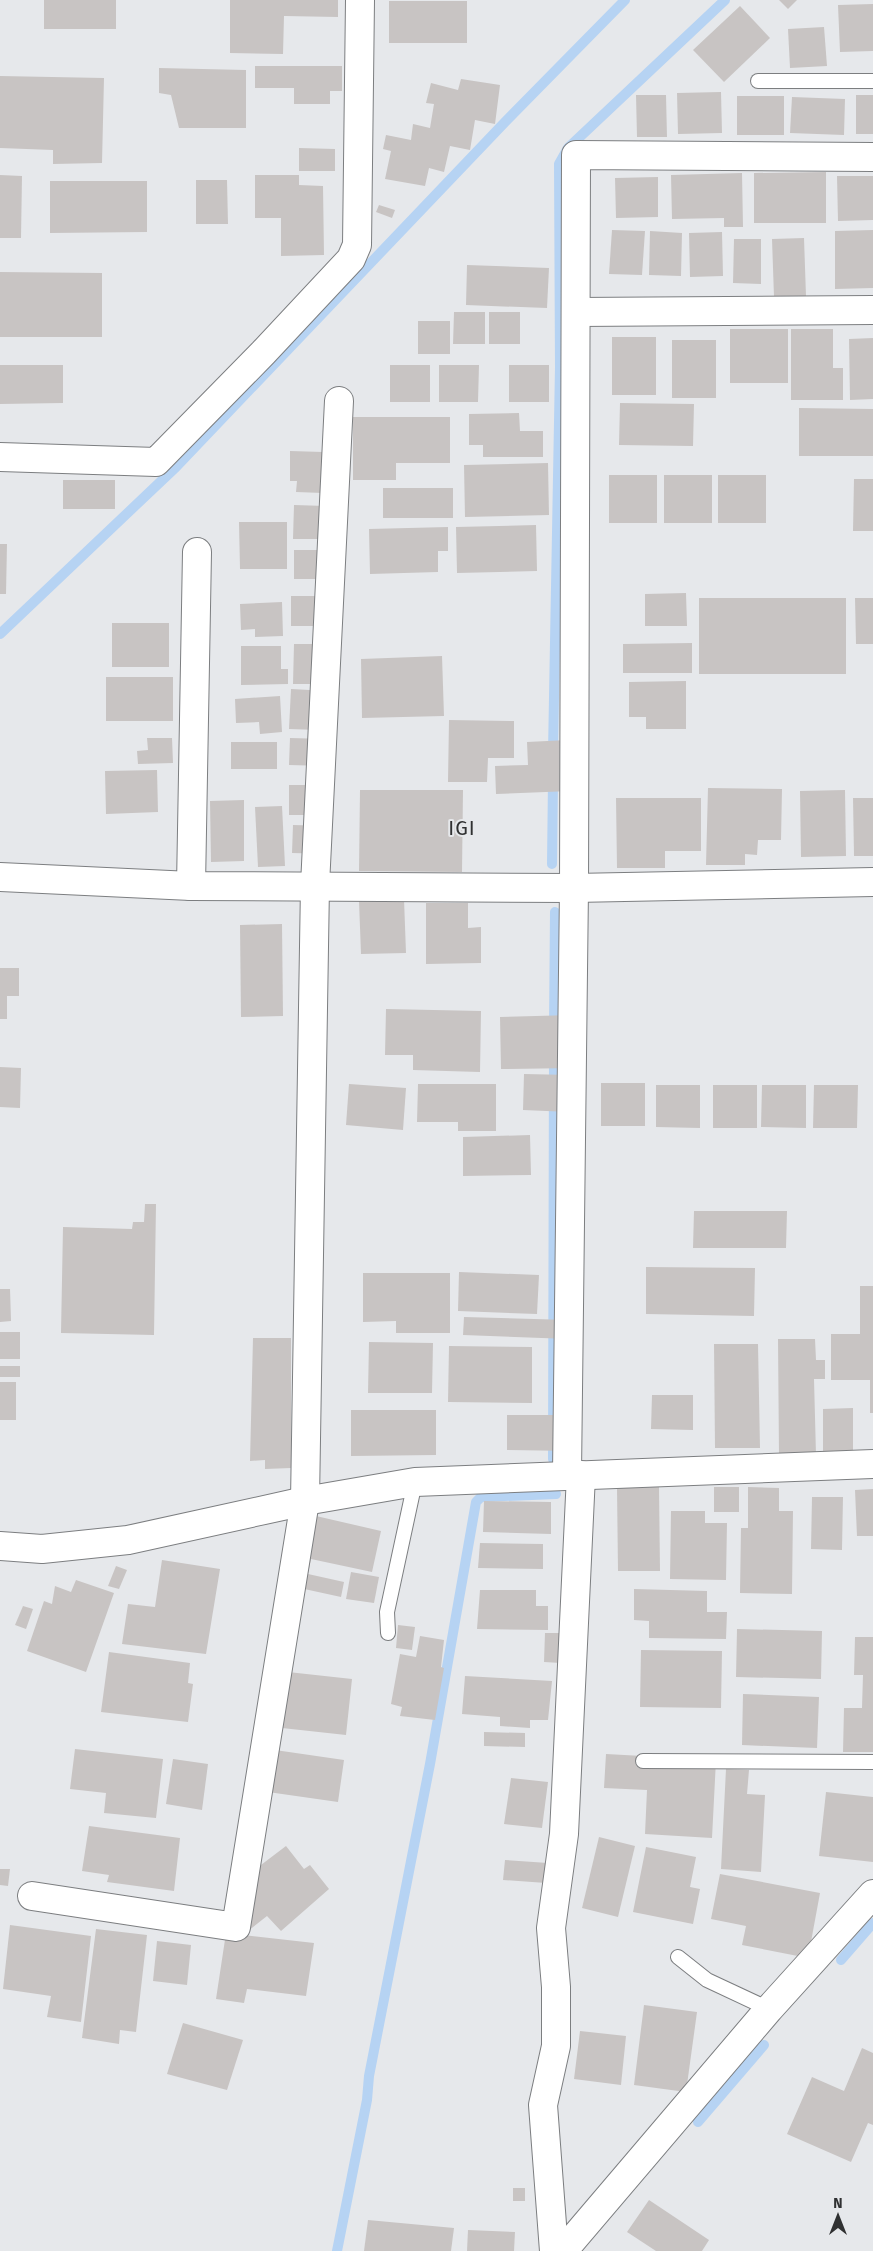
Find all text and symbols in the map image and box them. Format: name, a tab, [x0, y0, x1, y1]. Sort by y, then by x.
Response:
district label: IGI	[448, 816, 476, 840]
north arrow	[813, 2191, 863, 2241]
text: N	[833, 2195, 843, 2212]

